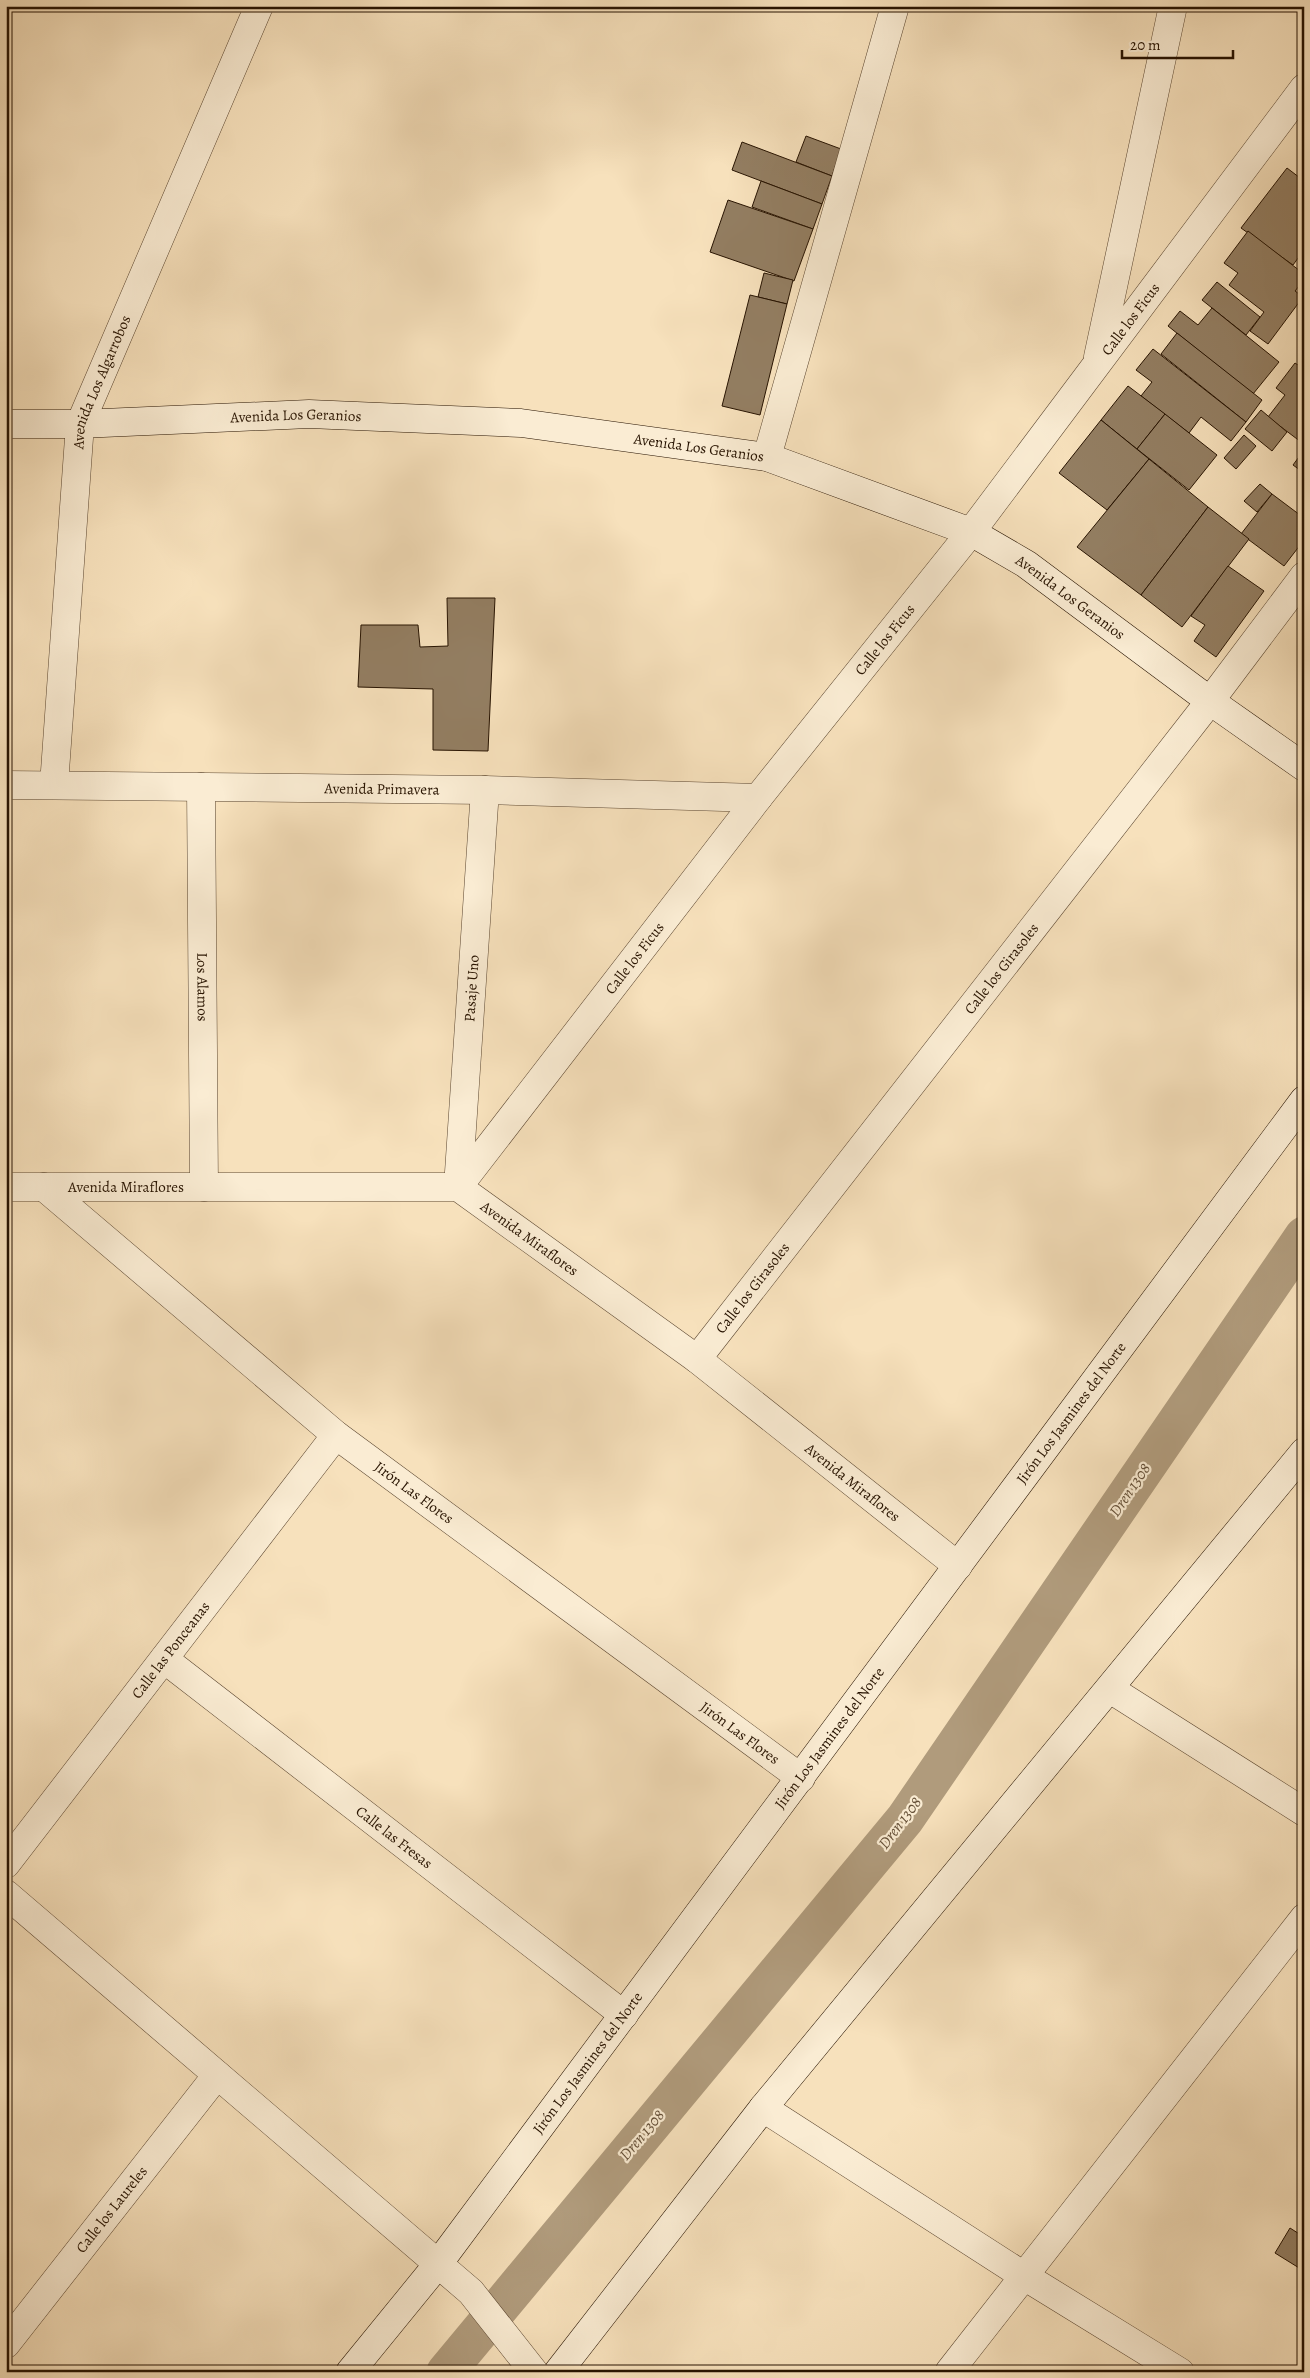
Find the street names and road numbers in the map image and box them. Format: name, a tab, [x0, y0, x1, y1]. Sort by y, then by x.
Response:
street label: Calle los Ficus	[1097, 279, 1164, 360]
street label: Avenida Los Algarrobos	[68, 312, 135, 451]
street label: Avenida Los Geranios	[229, 404, 362, 427]
street label: Avenida Los Geranios	[632, 429, 765, 466]
street label: Avenida Los Geranios	[1011, 550, 1129, 644]
street label: Calle los Ficus	[850, 600, 919, 679]
street label: Avenida Primavera	[323, 778, 440, 800]
street label: Calle los Ficus	[600, 918, 669, 998]
street label: Calle los Girasoles	[960, 919, 1043, 1018]
street label: Los Alamos	[192, 952, 213, 1022]
street label: Pasaje Uno	[459, 954, 484, 1023]
street label: Avenida Miraflores	[67, 1177, 184, 1197]
street label: Avenida Miraflores	[476, 1196, 582, 1280]
street label: Calle los Girasoles	[711, 1238, 794, 1338]
street label: Jirón Los Jasmines del Norte	[1012, 1338, 1131, 1488]
street label: Avenida Miraflores	[800, 1438, 904, 1526]
street label: Jirón Las Flores	[370, 1457, 458, 1528]
street label: Calle las Ponceanas	[127, 1597, 214, 1703]
street label: Jirón Los Jasmines del Norte	[770, 1663, 889, 1813]
street label: Jirón Las Flores	[696, 1697, 784, 1769]
street label: Calle las Fresas	[352, 1801, 437, 1873]
street label: Jirón Los Jasmines del Norte	[528, 1988, 647, 2138]
street label: Calle los Laureles	[71, 2162, 152, 2257]

